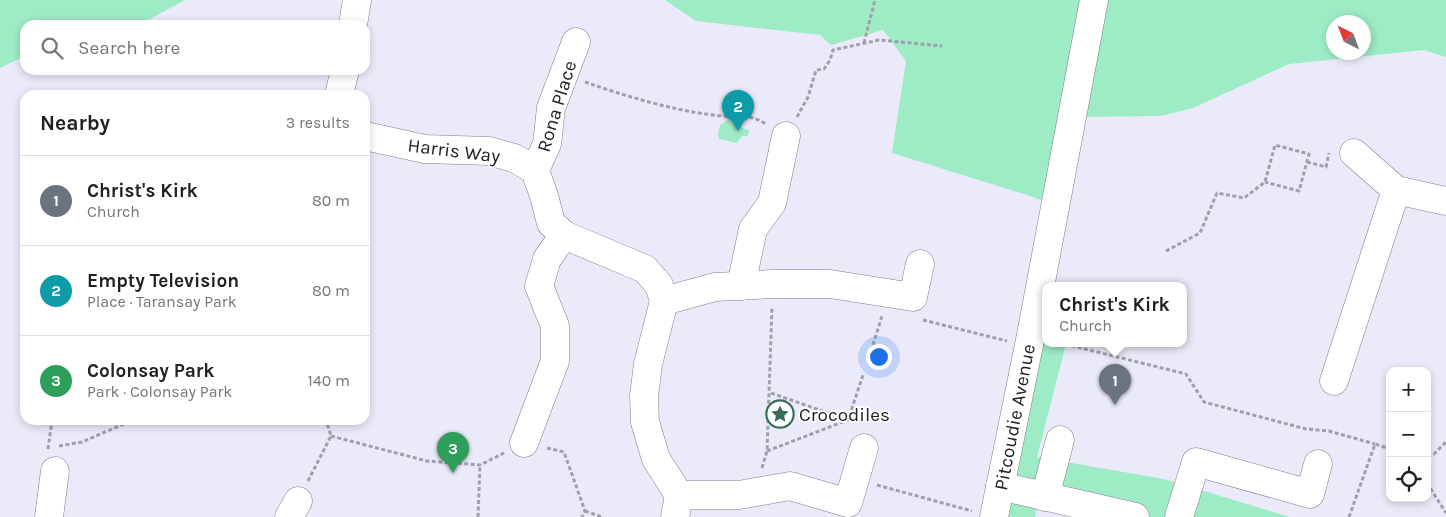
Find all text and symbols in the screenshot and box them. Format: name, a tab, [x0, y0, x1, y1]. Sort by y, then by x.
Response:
north arrow	[1326, 15, 1371, 60]
search box	[20, 20, 370, 75]
icon: search	[38, 34, 66, 62]
text: Search here	[78, 37, 180, 59]
street label: Rona Place	[533, 58, 581, 155]
pin: 2	[722, 90, 754, 131]
text: Nearby	[40, 111, 110, 135]
text: 3 results	[286, 113, 350, 132]
street label: Harris Way	[407, 134, 501, 168]
text: Christ's Kirk	[87, 180, 198, 202]
text: 1	[53, 191, 59, 210]
text: 80 m	[312, 191, 350, 210]
text: Church	[87, 202, 140, 221]
text: Empty Television	[87, 270, 239, 292]
text: 2	[51, 281, 61, 300]
text: 80 m	[312, 281, 350, 300]
popup	[1042, 282, 1187, 347]
text: Place · Taransay Park	[87, 292, 237, 311]
text: Christ's Kirk	[1059, 294, 1170, 316]
text: Church	[1059, 316, 1112, 335]
street label: Pitcoudie Avenue	[990, 342, 1040, 492]
your location	[866, 344, 892, 370]
text: Colonsay Park	[87, 360, 215, 382]
pin: 1	[1099, 364, 1131, 405]
map controls	[1386, 367, 1431, 502]
button: +	[1386, 367, 1431, 412]
text: 3	[51, 371, 61, 390]
text: 140 m	[308, 371, 350, 390]
text: Park · Colonsay Park	[87, 382, 232, 401]
place icon: Crocodiles	[765, 399, 795, 429]
place label: Crocodiles	[799, 404, 890, 426]
button: −	[1386, 412, 1431, 457]
pin: 3	[437, 432, 469, 473]
button: locate	[1386, 457, 1431, 502]

